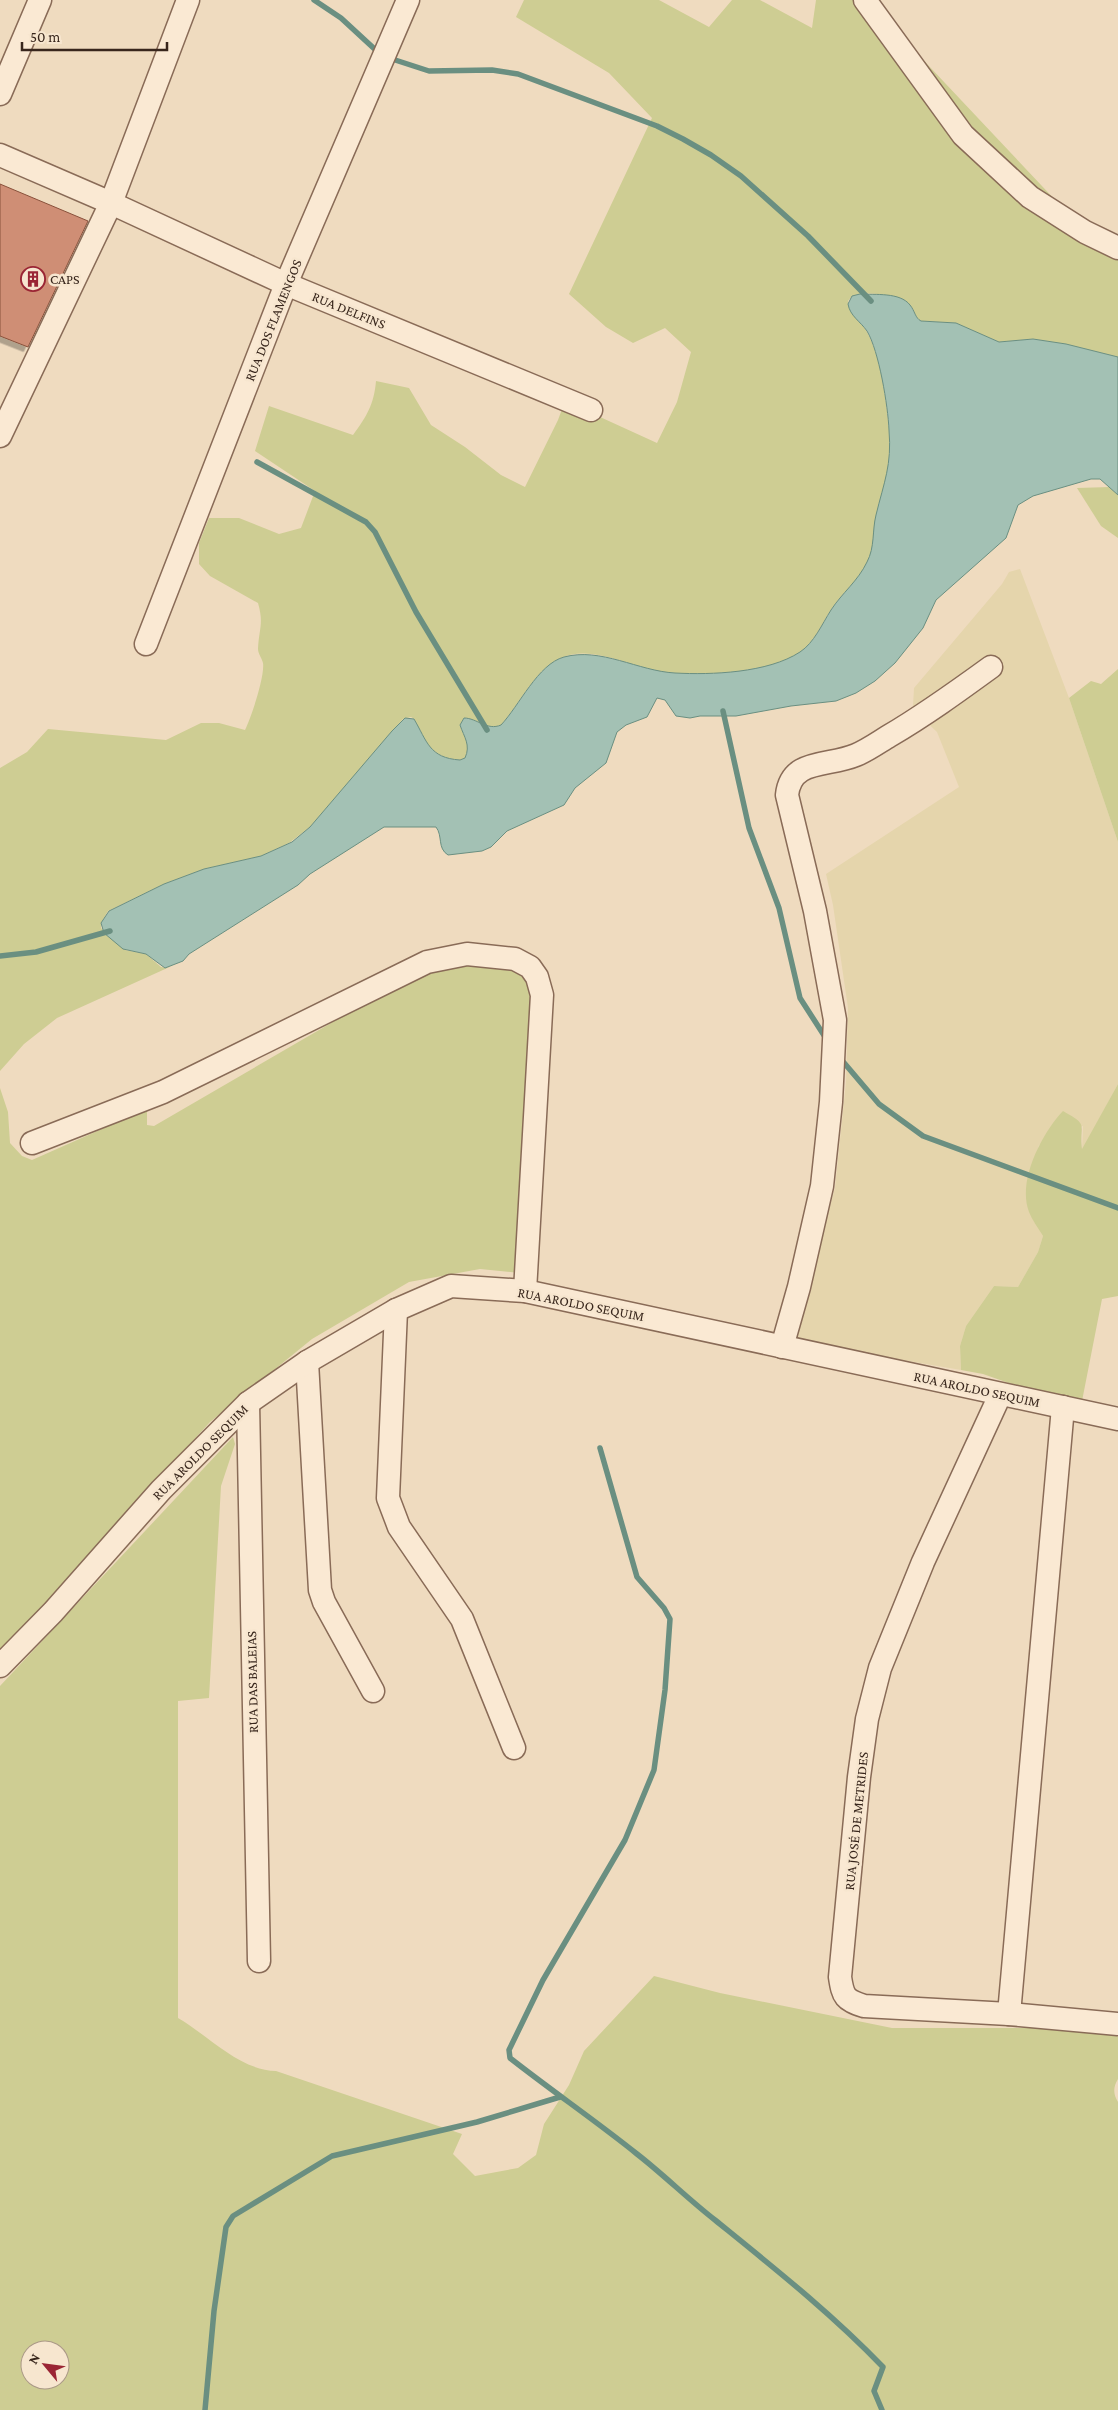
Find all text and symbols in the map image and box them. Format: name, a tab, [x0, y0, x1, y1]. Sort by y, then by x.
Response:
scale bar	[22, 20, 168, 52]
text: 50 m	[30, 29, 60, 45]
street label: RUA DOS FLAMENGOS	[241, 256, 305, 383]
building icon: CAPS	[20, 266, 46, 292]
place label: CAPS	[50, 271, 80, 287]
street label: RUA DELFINS	[310, 288, 388, 332]
street label: RUA AROLDO SEQUIM	[516, 1284, 646, 1324]
street label: RUA AROLDO SEQUIM	[912, 1368, 1042, 1410]
street label: RUA AROLDO SEQUIM	[149, 1401, 251, 1503]
street label: RUA DAS BALEIAS	[243, 1630, 261, 1733]
street label: RUA JOSÉ DE METRIDES	[841, 1750, 871, 1891]
north arrow	[20, 2340, 70, 2390]
text: N	[24, 2350, 43, 2367]

